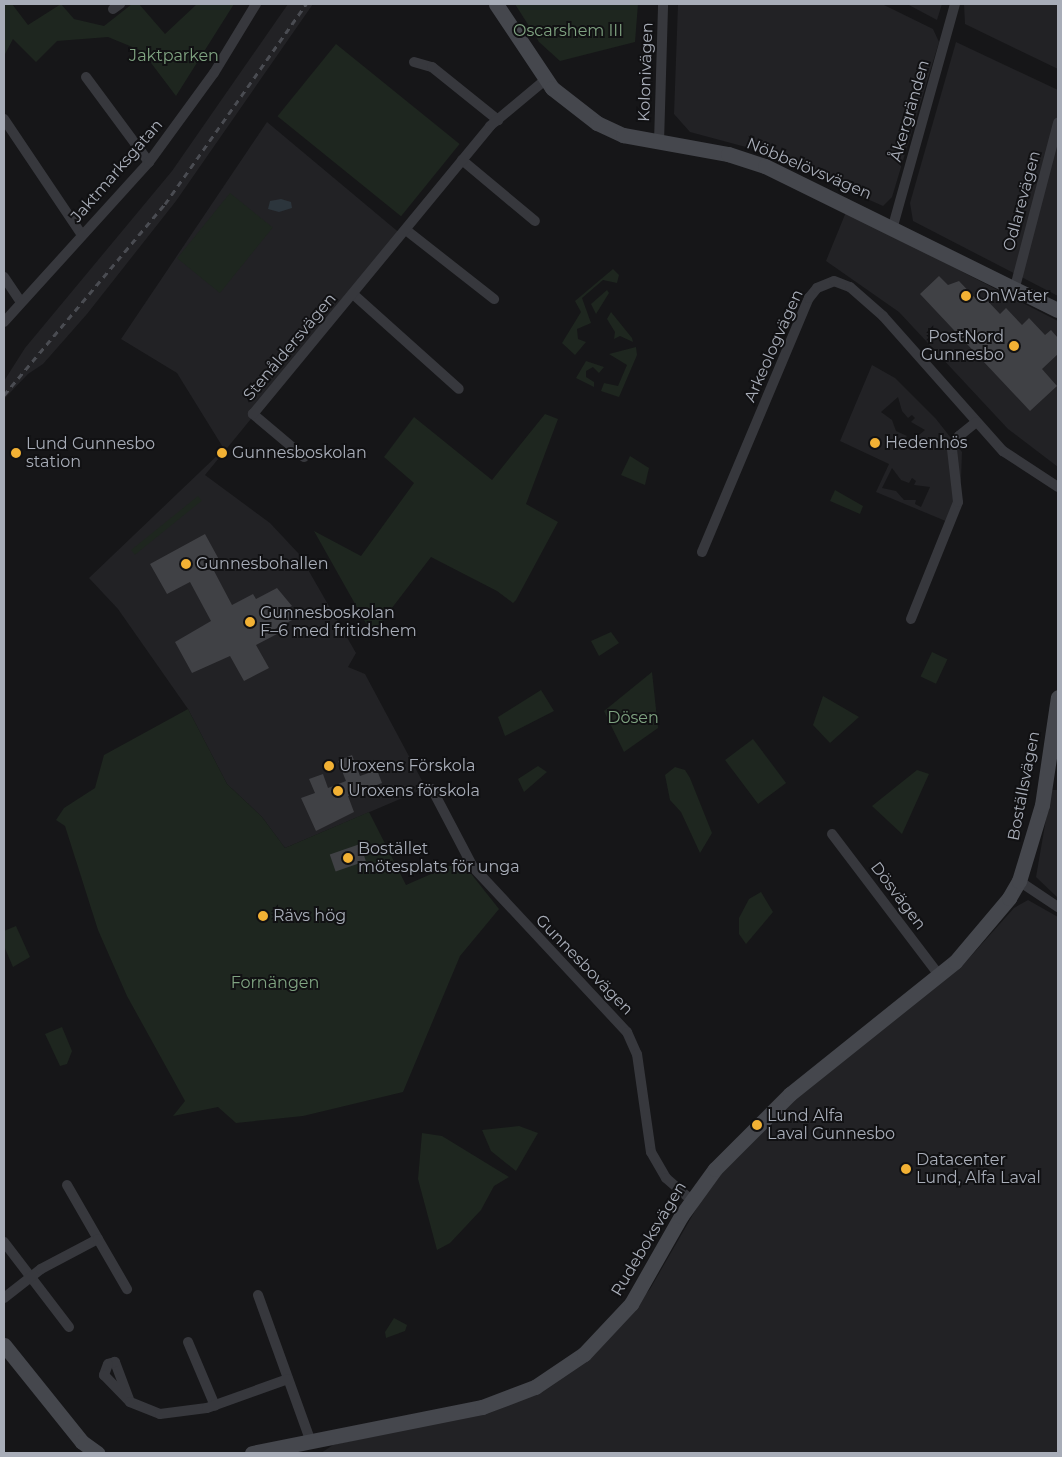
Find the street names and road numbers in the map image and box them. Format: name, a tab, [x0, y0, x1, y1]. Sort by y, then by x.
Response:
street label: Kolonivägen	[635, 22, 657, 122]
street label: Åkergränden	[886, 58, 934, 164]
street label: Jaktmarksgatan	[67, 116, 167, 226]
street label: Nöbbelövsvägen	[744, 134, 874, 204]
street label: Odlarevägen	[999, 149, 1045, 253]
street label: Arkeologvägen	[741, 287, 807, 405]
street label: Stenåldersvägen	[240, 289, 340, 405]
street label: Boställsvägen	[1004, 730, 1044, 842]
street label: Dösvägen	[866, 858, 930, 934]
street label: Gunnesbovägen	[531, 911, 637, 1019]
street label: Rudeboksvägen	[607, 1178, 691, 1300]

